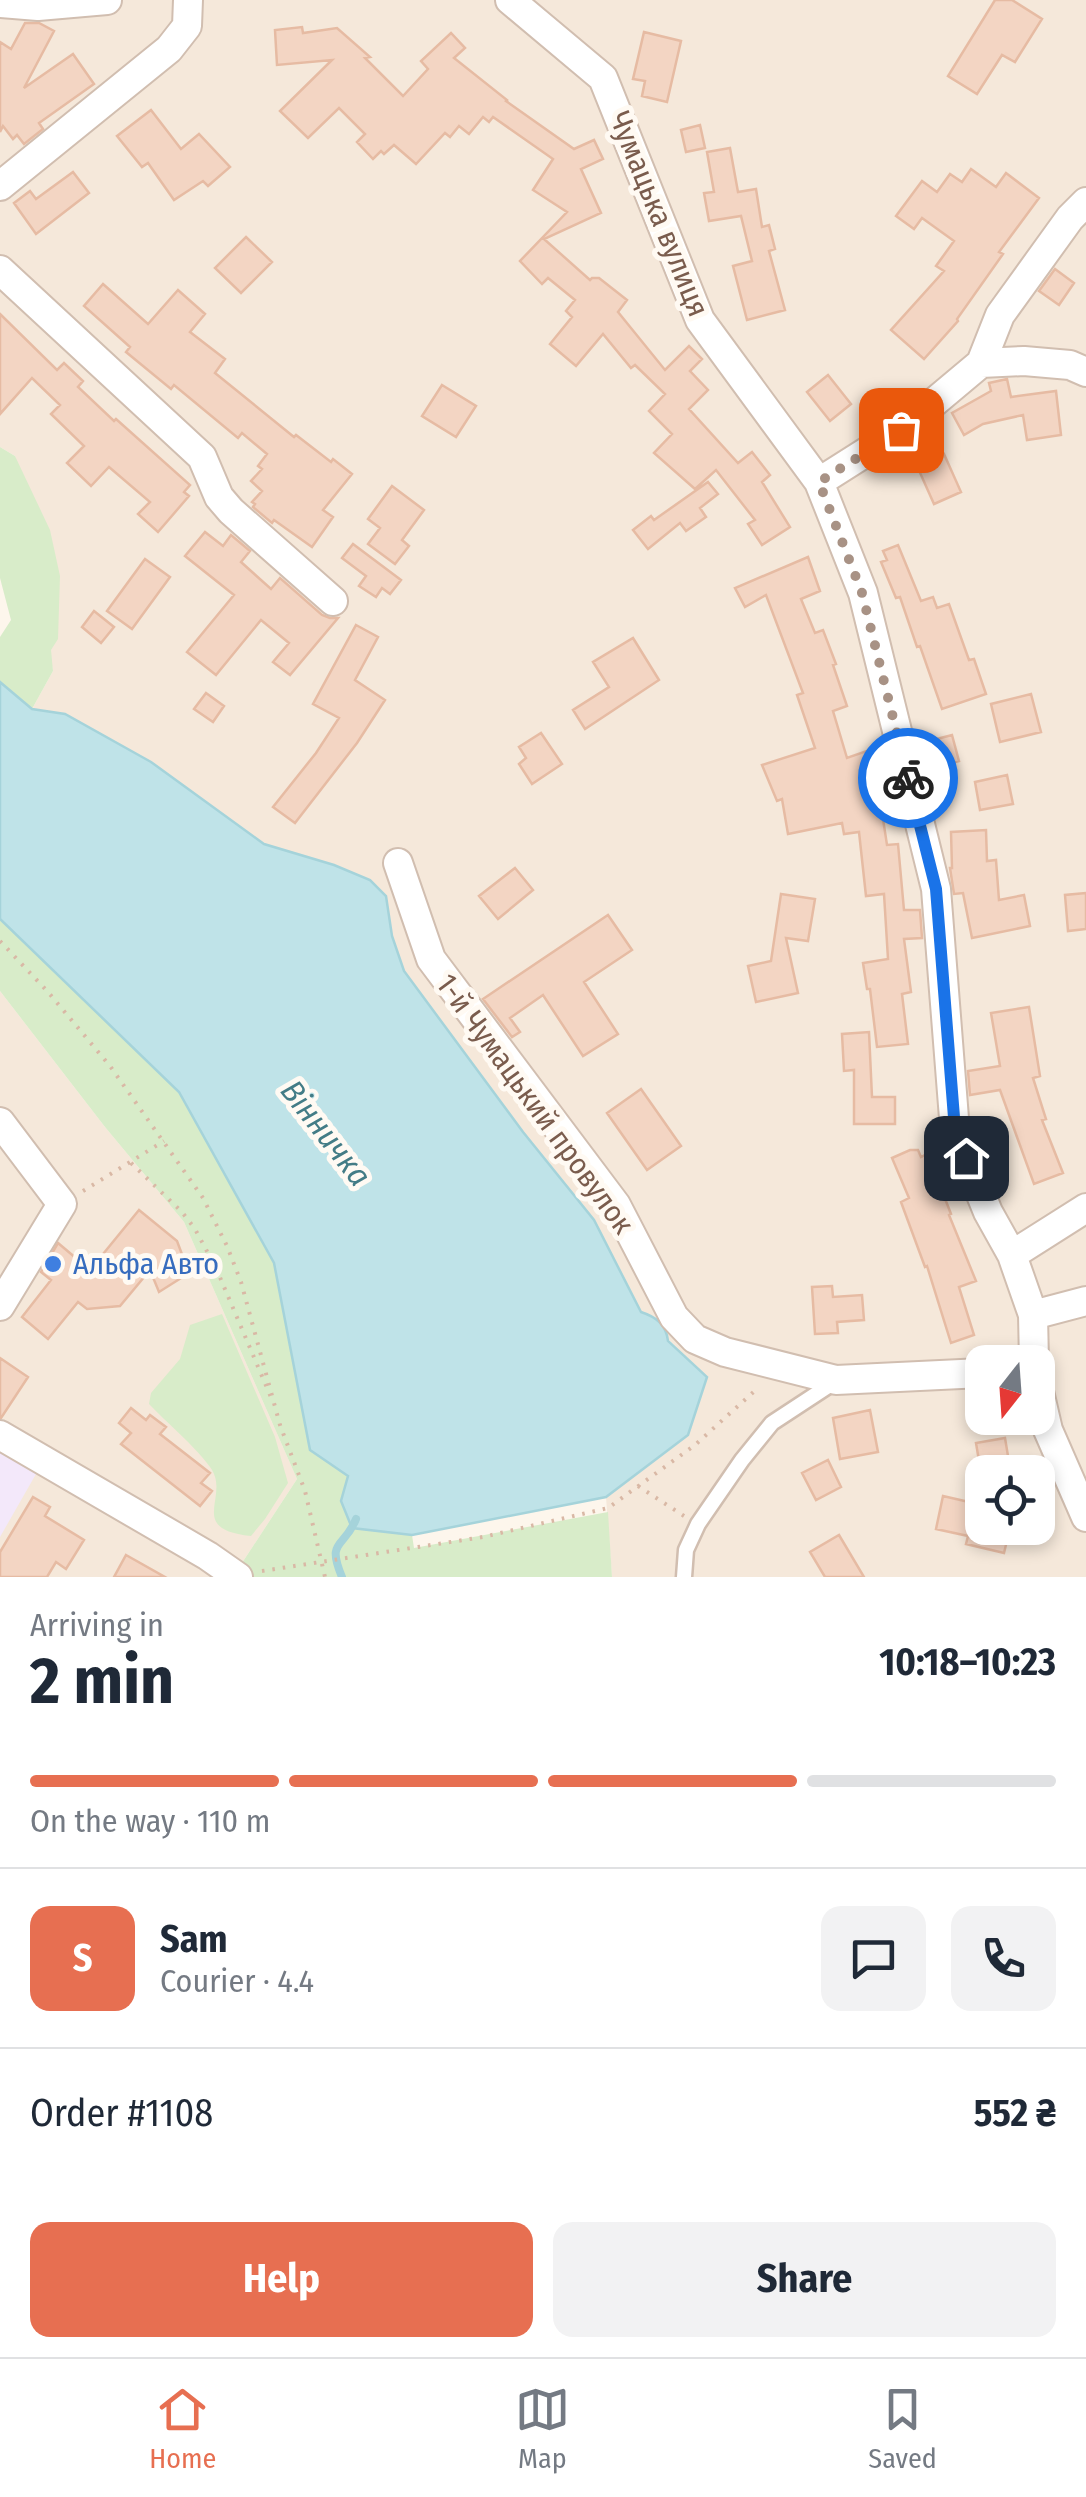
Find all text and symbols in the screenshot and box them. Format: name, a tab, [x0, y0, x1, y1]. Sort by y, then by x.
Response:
street label: Чумацька вулиця	[602, 106, 716, 322]
pin	[859, 388, 944, 473]
icon: bag	[874, 403, 929, 458]
courier	[858, 728, 958, 828]
icon: bike	[881, 751, 936, 806]
street label: 1-й Чумацький провулок	[429, 967, 641, 1241]
water label: Вінничка	[273, 1073, 379, 1193]
pin	[924, 1116, 1009, 1201]
icon: home	[939, 1131, 994, 1186]
place label: Альфа Авто	[73, 1246, 219, 1282]
marker: Альфа Авто	[42, 1253, 64, 1275]
north arrow	[965, 1345, 1055, 1435]
map controls	[965, 1345, 1055, 1545]
button: locate	[965, 1455, 1055, 1545]
text: Arriving in	[30, 1606, 164, 1644]
text: 10:18–10:23	[879, 1639, 1056, 1685]
text: 2 min	[30, 1642, 174, 1720]
text: On the way · 110 m	[30, 1802, 270, 1840]
button: chat	[821, 1906, 926, 2011]
button: phone	[951, 1906, 1056, 2011]
text: Sam	[160, 1916, 228, 1962]
text: S	[73, 1935, 92, 1981]
text: Courier · 4.4	[160, 1962, 314, 2000]
text: Order #1108	[30, 2090, 213, 2136]
text: 552 ₴	[974, 2090, 1056, 2136]
button: Help	[30, 2222, 533, 2337]
button: Share	[553, 2222, 1056, 2337]
tab: Home	[149, 2382, 216, 2475]
tab: Map	[515, 2382, 570, 2475]
tab: Saved	[868, 2382, 937, 2475]

